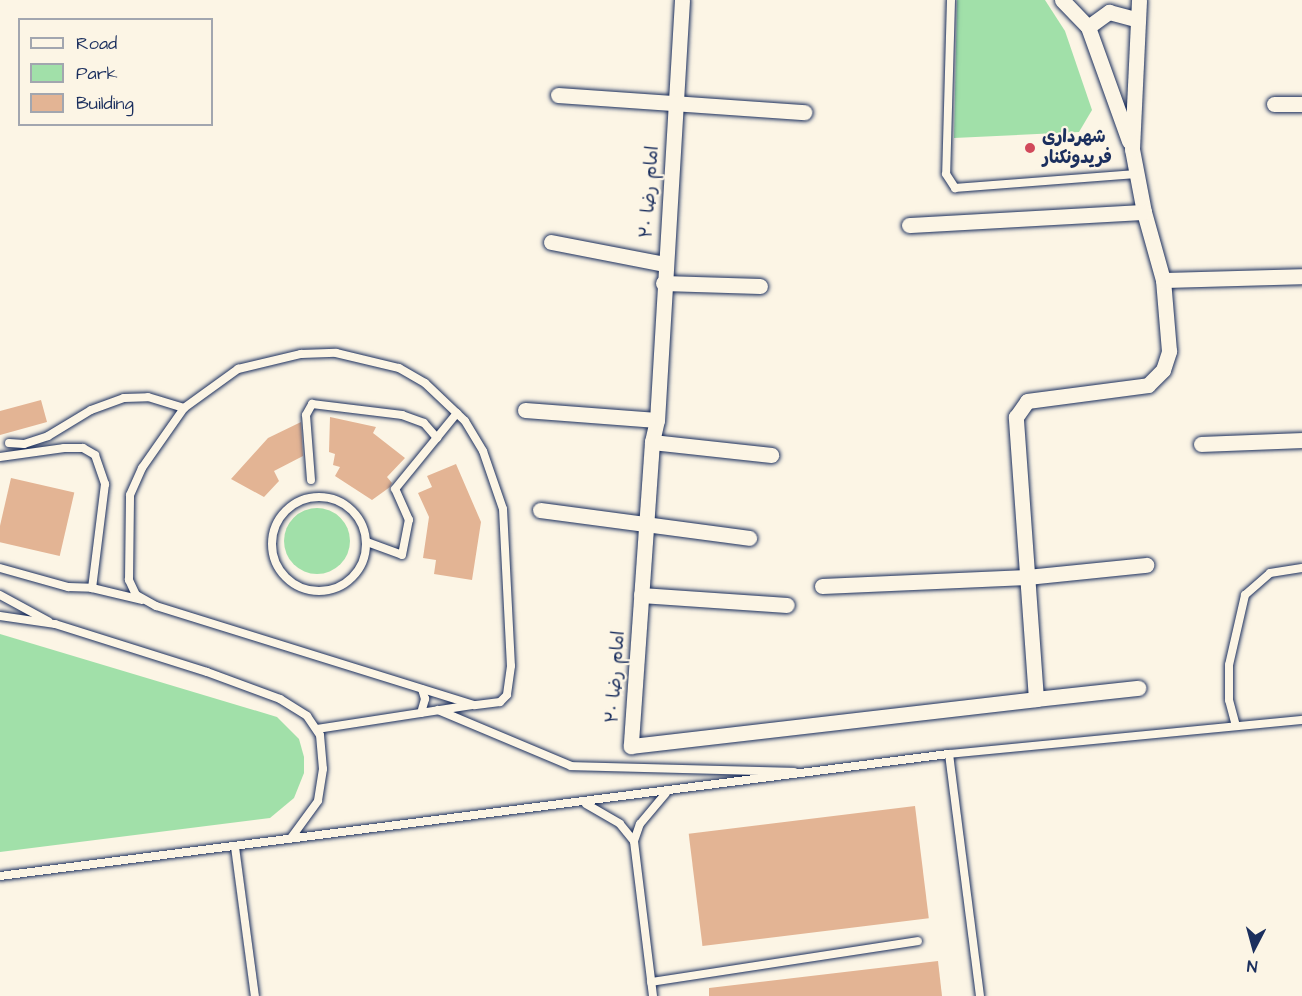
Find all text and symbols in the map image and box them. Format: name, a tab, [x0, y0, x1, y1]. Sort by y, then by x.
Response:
legend	[18, 18, 213, 126]
text: Road	[76, 31, 117, 56]
text: Park	[76, 61, 118, 86]
text: Building	[76, 91, 134, 116]
place label: شهرداری فریدونکنار	[1042, 127, 1112, 170]
marker: شهرداری فریدونکنار	[1023, 141, 1037, 155]
street label: امام رضا ۲۰	[636, 145, 664, 239]
street label: امام رضا ۲۰	[602, 630, 630, 724]
north arrow	[1224, 918, 1284, 978]
text: N	[1246, 954, 1258, 977]

